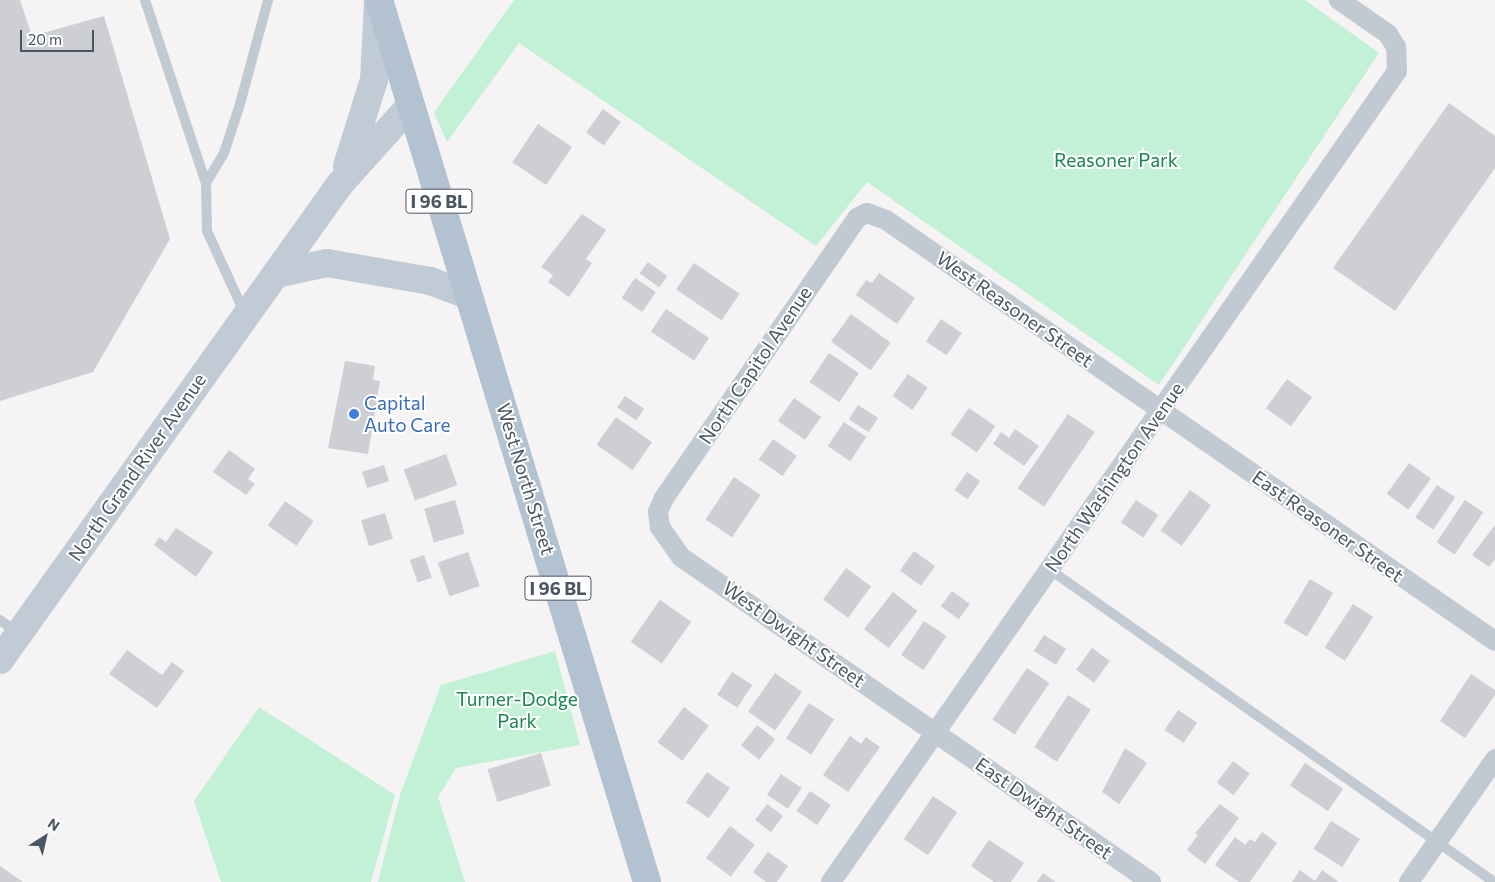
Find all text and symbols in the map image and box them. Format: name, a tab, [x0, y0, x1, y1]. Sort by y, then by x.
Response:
scale bar	[22, 20, 96, 52]
text: 20 m	[28, 30, 62, 48]
park label: Reasoner Park	[1054, 149, 1178, 171]
road number: I 96 BL	[405, 186, 473, 217]
street label: West Reasoner Street	[932, 246, 1098, 372]
street label: North Capitol Avenue	[694, 282, 816, 448]
street label: North Grand River Avenue	[63, 369, 211, 565]
street label: North Washington Avenue	[1040, 378, 1188, 576]
place label: Capital Auto Care	[364, 392, 450, 436]
street label: West North Street	[492, 400, 560, 558]
marker: Capital Auto Care	[348, 408, 360, 420]
street label: East Reasoner Street	[1248, 465, 1408, 587]
road number: I 96 BL	[524, 572, 592, 604]
street label: West Dwight Street	[718, 576, 870, 692]
park label: Turner-Dodge Park	[456, 688, 578, 732]
street label: East Dwight Street	[971, 752, 1117, 864]
north arrow	[20, 812, 70, 862]
text: N	[45, 814, 63, 834]

